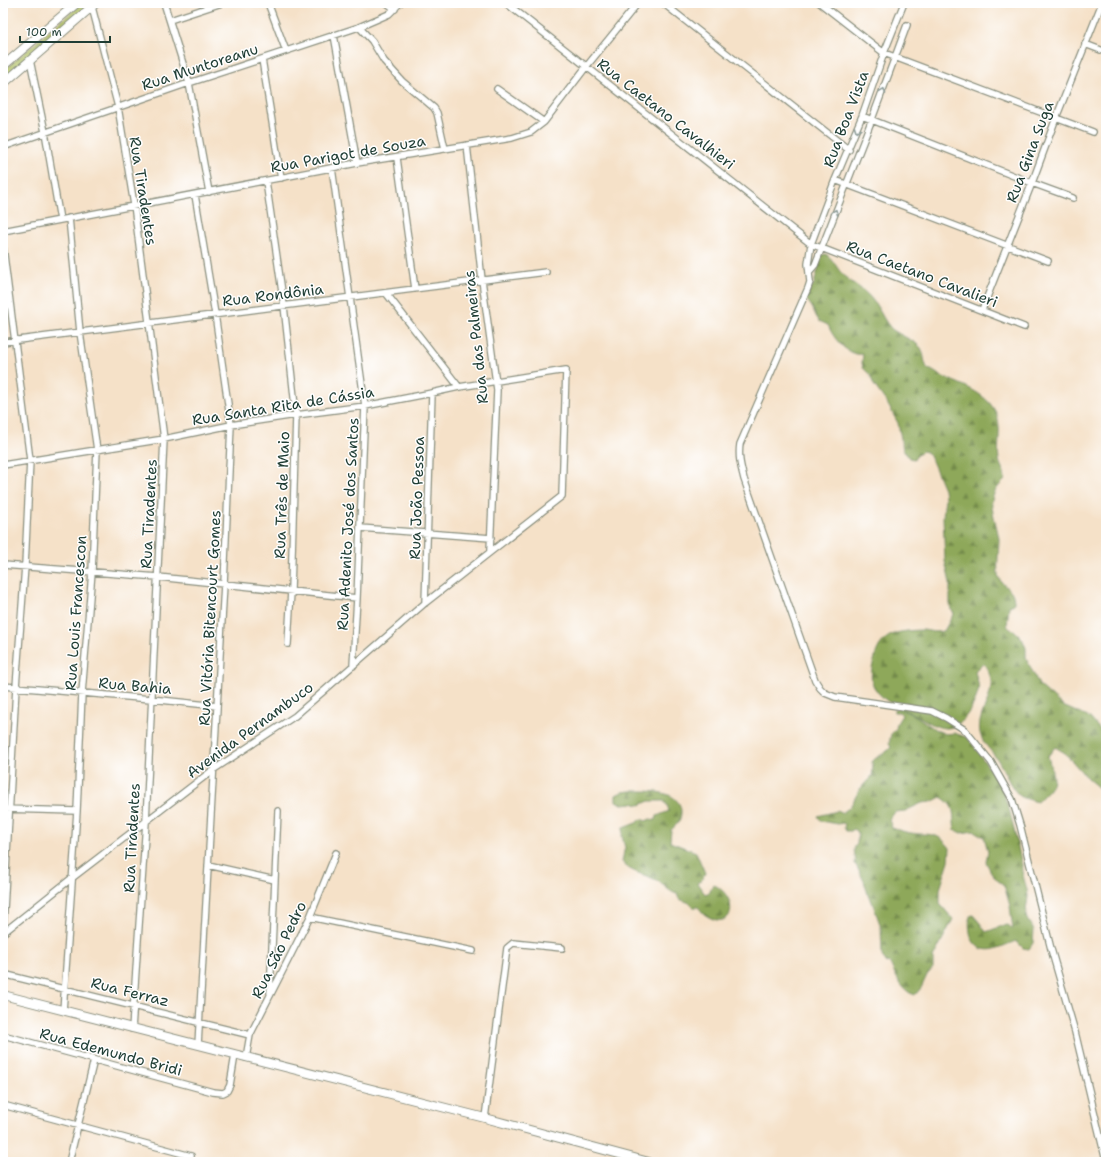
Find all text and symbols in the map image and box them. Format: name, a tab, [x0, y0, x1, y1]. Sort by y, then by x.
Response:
scale bar	[20, 18, 110, 44]
text: 100 m	[26, 24, 62, 40]
street label: Rua Muntoreanu	[139, 39, 261, 95]
street label: Rua Caetano Cavalhieri	[593, 54, 739, 174]
street label: Rua Boa Vista	[818, 67, 874, 170]
one-way arrow	[878, 87, 886, 94]
street label: Rua Gina Suga	[1001, 98, 1059, 206]
one-way arrow	[853, 126, 861, 133]
street label: Rua Parigot de Souza	[269, 130, 428, 177]
street label: Rua Tiradentes	[125, 135, 161, 247]
one-way arrow	[831, 208, 839, 215]
street label: Rua Caetano Cavalieri	[843, 236, 1001, 312]
street label: Rua das Palmeiras	[459, 269, 493, 405]
street label: Rua Rondônia	[221, 279, 325, 311]
street label: Rua Santa Rita de Cássia	[191, 382, 376, 430]
street label: Rua Adenito José dos Santos	[332, 417, 364, 631]
street label: Rua Três de Maio	[270, 431, 294, 559]
street label: Rua João Pessoa	[405, 435, 429, 560]
street label: Rua Tiradentes	[136, 459, 162, 569]
street label: Rua Vitória Bitencourt Gomes	[194, 510, 226, 726]
street label: Rua Louis Francescon	[61, 535, 91, 691]
street label: Rua Bahia	[98, 673, 173, 699]
street label: Avenida Pernambuco	[183, 677, 317, 783]
street label: Rua Tiradentes	[119, 783, 145, 893]
street label: Rua São Pedro	[247, 898, 311, 1002]
street label: Rua Ferraz	[89, 973, 171, 1011]
street label: Rua Edemundo Bridi	[38, 1023, 184, 1081]

